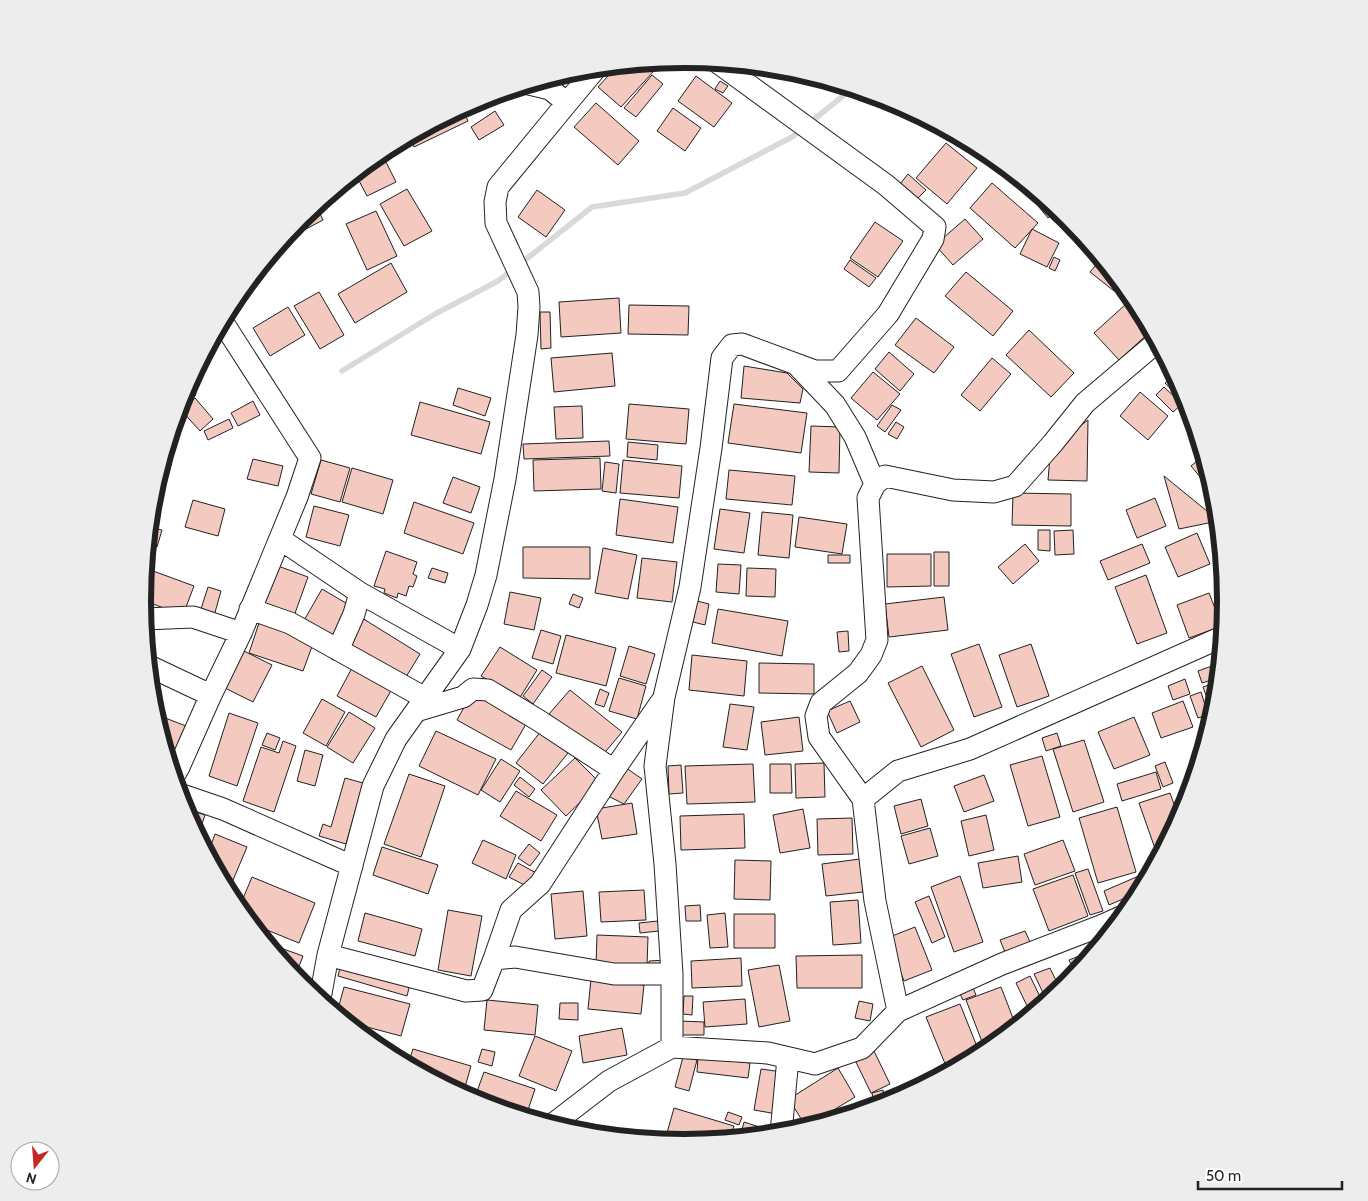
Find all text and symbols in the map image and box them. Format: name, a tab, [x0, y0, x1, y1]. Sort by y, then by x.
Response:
north arrow	[10, 1141, 60, 1191]
scale bar	[1198, 1158, 1342, 1190]
text: 50 m	[1206, 1167, 1241, 1185]
text: N	[24, 1168, 39, 1188]

